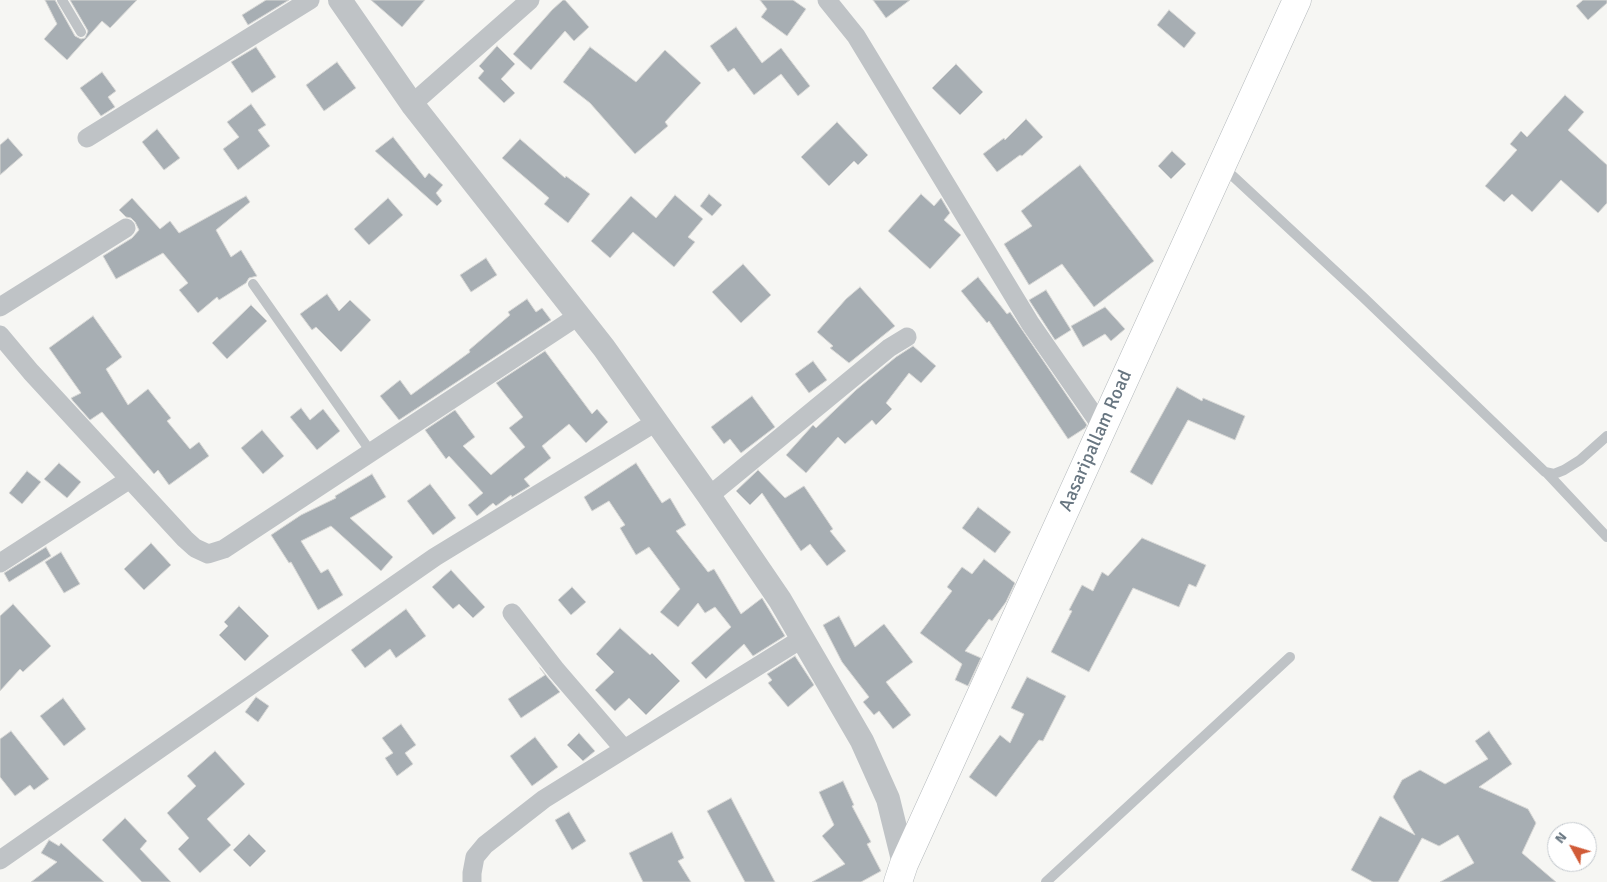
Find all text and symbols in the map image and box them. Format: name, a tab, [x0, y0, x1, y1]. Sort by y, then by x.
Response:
street label: Aasaripallam Road	[1055, 367, 1137, 515]
north arrow	[1547, 822, 1597, 872]
text: N	[1551, 829, 1570, 847]

